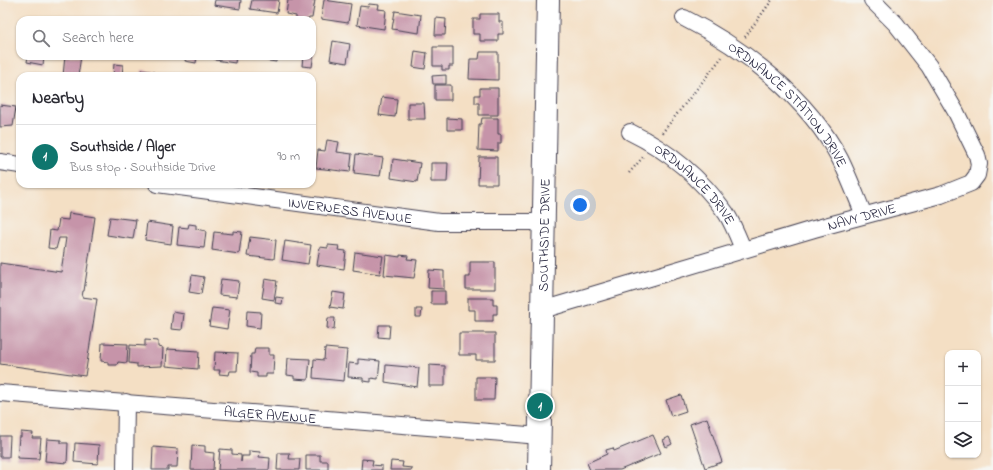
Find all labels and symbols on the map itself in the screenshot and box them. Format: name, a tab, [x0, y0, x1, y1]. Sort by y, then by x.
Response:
street label: ORDNANCE STATION DRIVE	[723, 37, 851, 171]
street label: ORDNANCE DRIVE	[649, 139, 740, 229]
street label: SOUTHSIDE DRIVE	[533, 178, 557, 292]
street label: INVERNESS AVENUE	[286, 193, 414, 230]
your location	[570, 195, 590, 215]
street label: NAVY DRIVE	[825, 199, 899, 237]
pin: 1	[527, 391, 553, 421]
street label: ALGER AVENUE	[223, 402, 317, 430]

